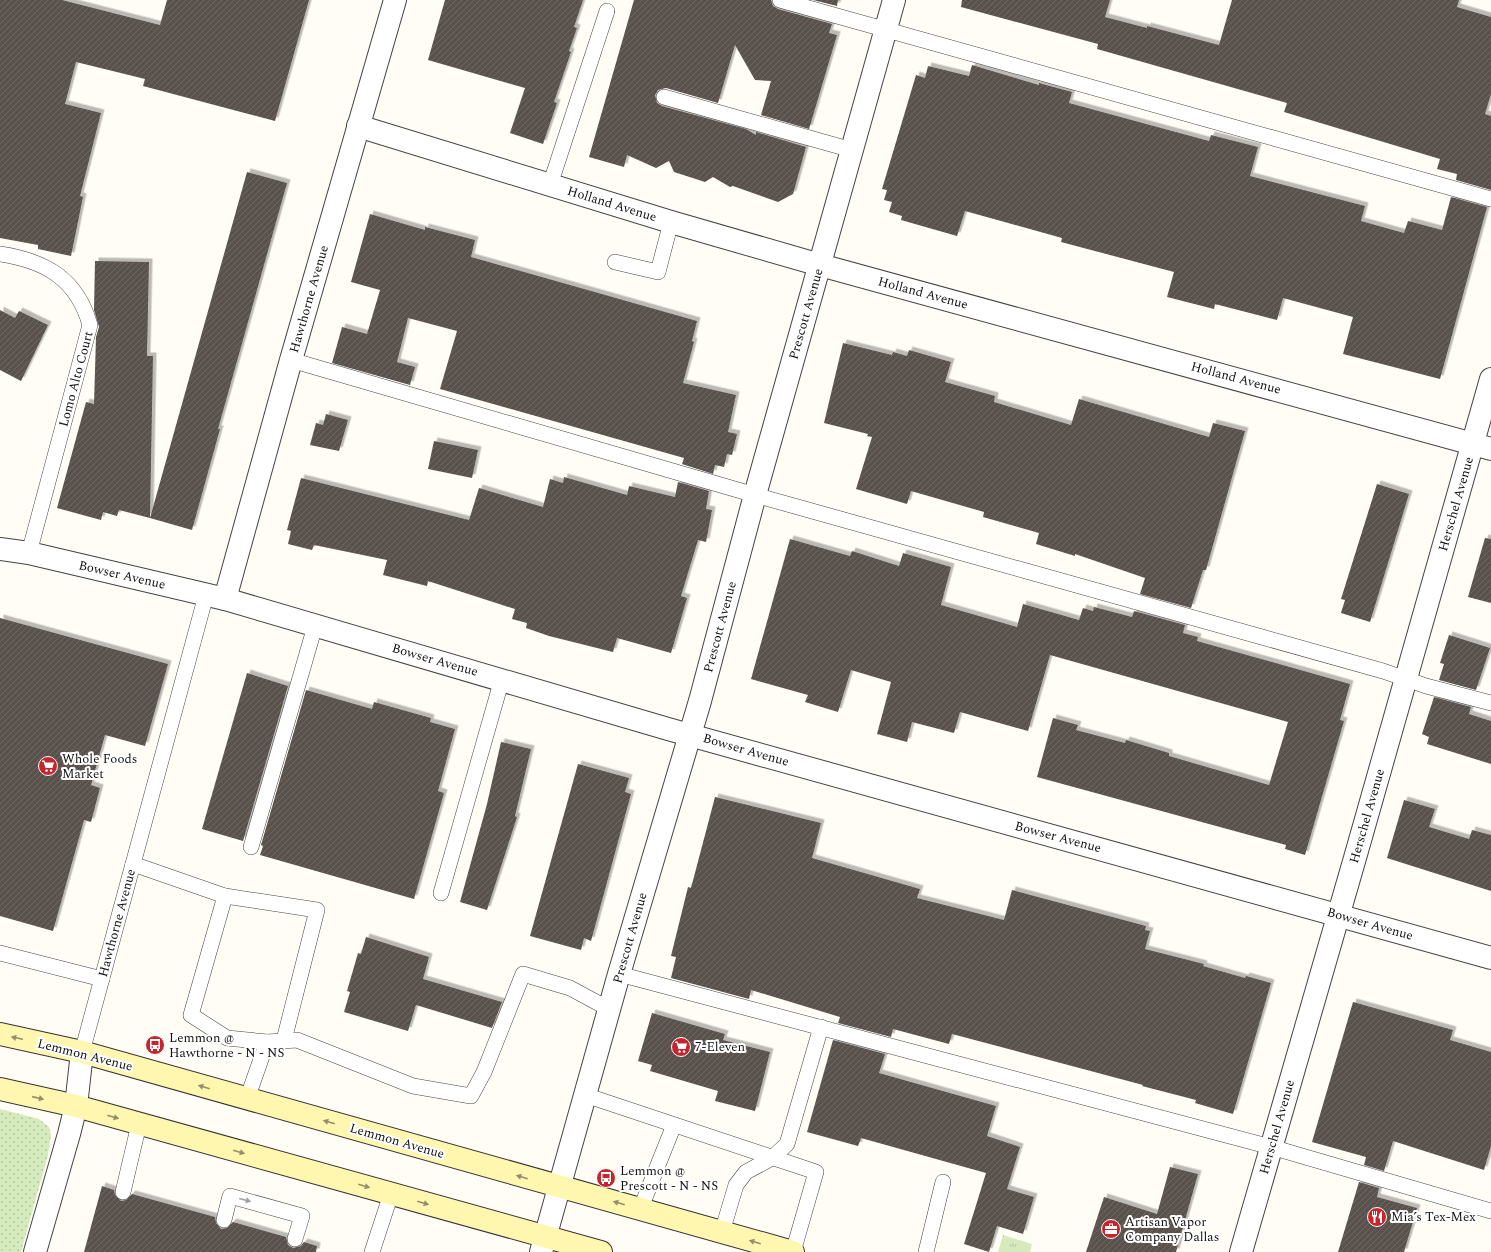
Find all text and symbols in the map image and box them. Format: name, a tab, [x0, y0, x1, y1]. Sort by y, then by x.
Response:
street label: Holland Avenue	[565, 181, 659, 227]
street label: Hawthorne Avenue	[284, 243, 334, 355]
street label: Prescott Avenue	[783, 266, 829, 362]
street label: Holland Avenue	[876, 271, 970, 315]
street label: Lomo Alto Court	[54, 328, 99, 429]
street label: Holland Avenue	[1189, 356, 1283, 400]
street label: Herschel Avenue	[1433, 454, 1479, 554]
street label: Bowser Avenue	[77, 555, 167, 595]
street label: Prescott Avenue	[698, 579, 742, 675]
street label: Bowser Avenue	[390, 638, 480, 682]
street label: Bowser Avenue	[701, 728, 791, 772]
place label: Whole Foods Market	[62, 749, 137, 784]
supermarket icon: Whole Foods Market	[37, 755, 59, 777]
street label: Herschel Avenue	[1344, 766, 1390, 866]
street label: Bowser Avenue	[1013, 816, 1103, 858]
street label: Hawthorne Avenue	[93, 867, 141, 979]
street label: Prescott Avenue	[607, 890, 653, 986]
street label: Bowser Avenue	[1325, 902, 1415, 946]
place label: Lemmon @ Hawthorne - N - NS	[169, 1028, 284, 1063]
street label: Lemmon Avenue	[35, 1033, 135, 1077]
one-way arrow	[11, 1034, 23, 1040]
bus stop icon: Lemmon @ Hawthorne - N - NS	[144, 1034, 166, 1056]
supermarket icon: 7-Eleven	[670, 1036, 692, 1058]
place label: 7-Eleven	[695, 1037, 745, 1057]
street label: Herschel Avenue	[1254, 1077, 1300, 1177]
one-way arrow	[198, 1083, 211, 1089]
one-way arrow	[32, 1095, 44, 1101]
one-way arrow	[108, 1114, 120, 1120]
street label: Lemmon Avenue	[347, 1118, 447, 1164]
one-way arrow	[323, 1119, 335, 1125]
one-way arrow	[232, 1149, 245, 1155]
place label: Lemmon @ Prescott - N - NS	[620, 1161, 718, 1196]
bus stop icon: Lemmon @ Prescott - N - NS	[595, 1167, 617, 1189]
one-way arrow	[515, 1174, 527, 1180]
one-way arrow	[358, 1183, 370, 1189]
one-way arrow	[239, 1197, 251, 1203]
one-way arrow	[417, 1200, 429, 1206]
one-way arrow	[612, 1200, 624, 1206]
restaurant icon: Mia’s Tex-Mex	[1366, 1206, 1388, 1228]
place label: Mia’s Tex-Mex	[1391, 1207, 1476, 1227]
place label: Artisan Vapor Company Dallas	[1125, 1212, 1219, 1247]
office icon: Artisan Vapor Company Dallas	[1100, 1218, 1122, 1240]
one-way arrow	[749, 1238, 762, 1244]

